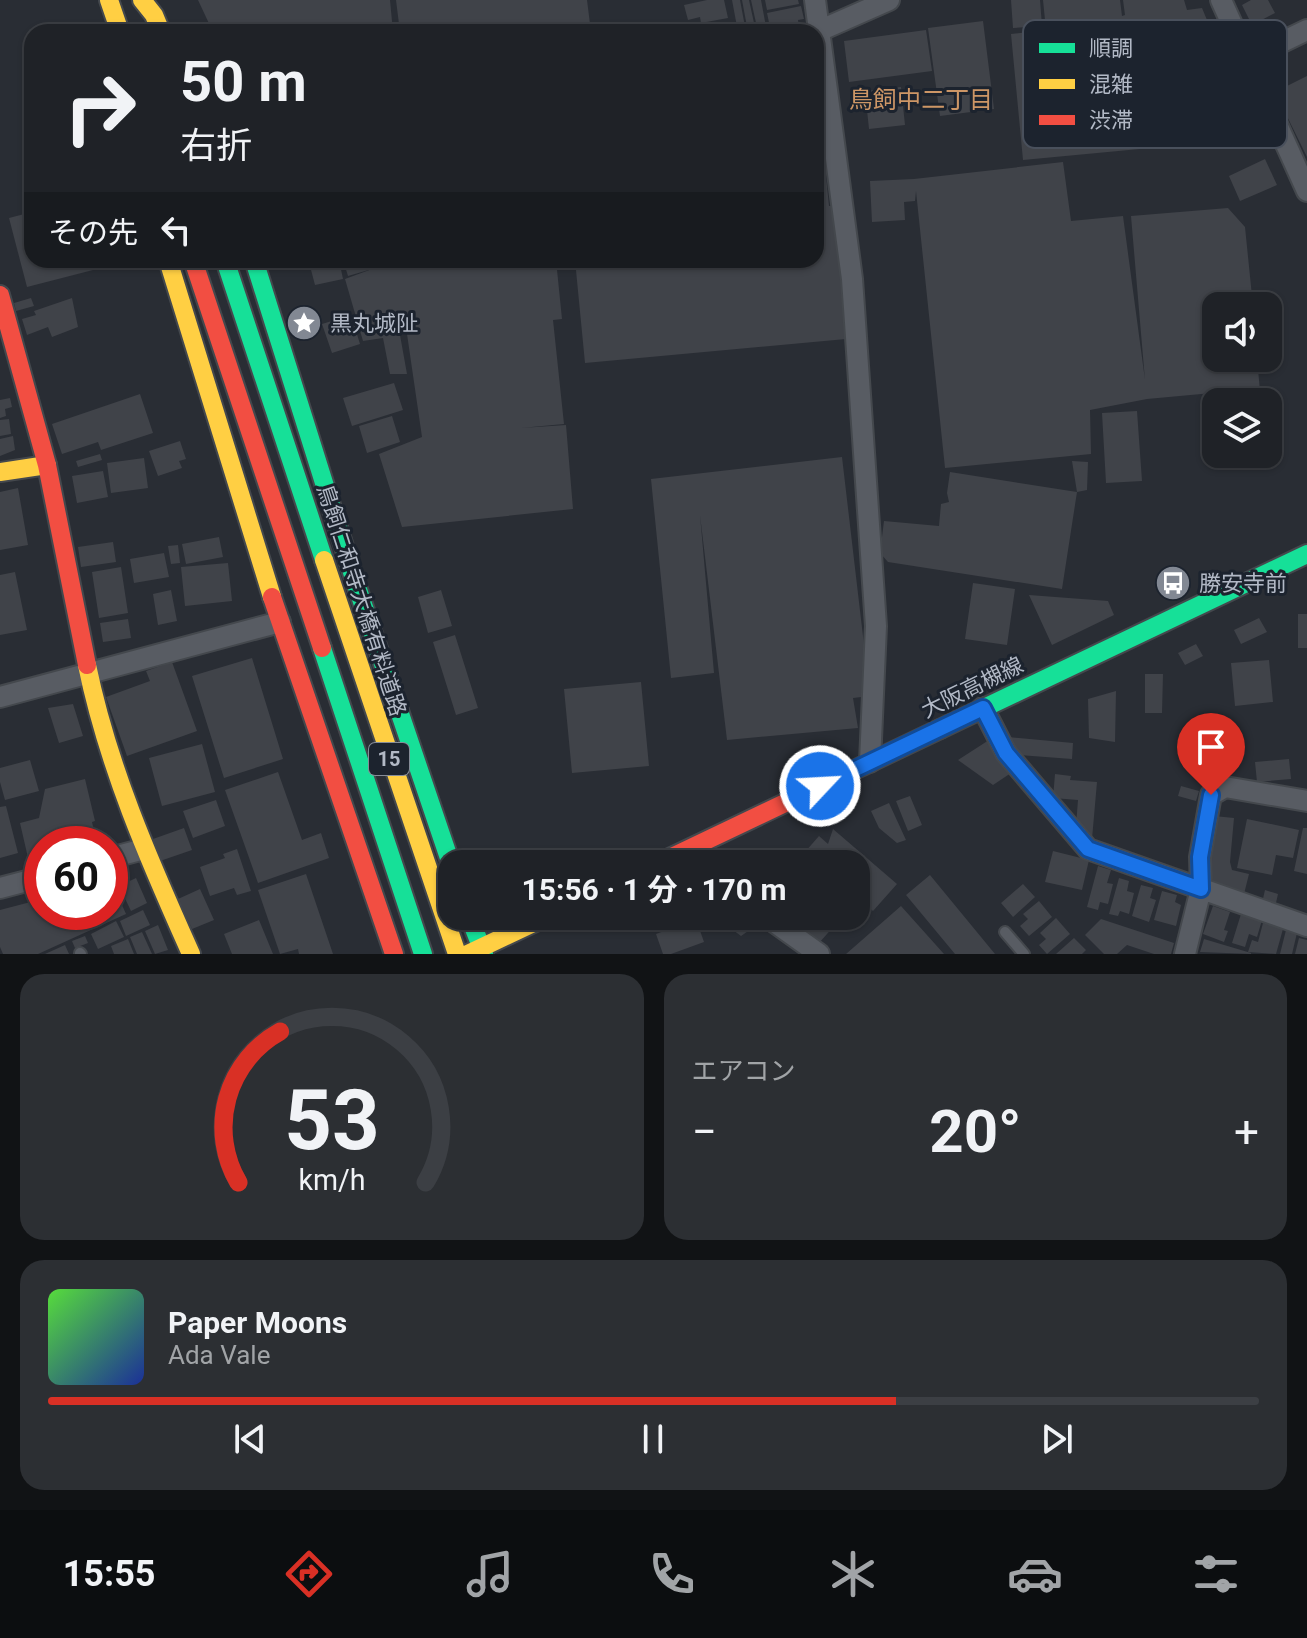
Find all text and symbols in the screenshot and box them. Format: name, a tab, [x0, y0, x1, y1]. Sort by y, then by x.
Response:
legend	[1023, 20, 1287, 148]
text: 順調	[1089, 36, 1133, 61]
text: 50 m	[180, 49, 307, 115]
icon: right	[48, 56, 152, 160]
text: 混雑	[1089, 72, 1133, 97]
district label: 鳥飼中二丁目	[849, 86, 993, 114]
text: 渋滞	[1089, 108, 1133, 133]
text: 右折	[180, 125, 252, 167]
icon: left	[154, 208, 198, 252]
text: その先	[48, 215, 138, 250]
map controls	[1202, 292, 1282, 468]
button: sound	[1202, 292, 1282, 372]
place icon: 黒丸城阯	[285, 304, 323, 342]
place label: 黒丸城阯	[330, 311, 418, 336]
button: layers	[1202, 388, 1282, 468]
street label: 鳥飼仁和寺大橋有料道路	[312, 481, 411, 719]
bus stop icon: 勝安寺前	[1154, 564, 1192, 602]
place label: 勝安寺前	[1199, 571, 1287, 596]
street label: 大阪高槻線	[917, 652, 1027, 723]
pin	[1177, 713, 1245, 795]
icon: arrive	[1189, 725, 1233, 769]
road number: 15	[369, 743, 409, 775]
position arrow	[778, 744, 862, 828]
speed limit sign: 60	[24, 826, 128, 930]
text: 15:56 · 1 分 · 170 m	[522, 872, 786, 907]
text: エアコン	[692, 1056, 796, 1086]
text: 53	[284, 1072, 379, 1169]
text: 20°	[929, 1096, 1021, 1167]
text: −	[692, 1106, 717, 1158]
text: +	[1234, 1106, 1259, 1158]
text: km/h	[298, 1163, 365, 1197]
text: Paper Moons	[168, 1305, 347, 1340]
text: Ada Vale	[168, 1340, 270, 1370]
icon: previous	[228, 1417, 272, 1461]
icon: pause	[631, 1417, 675, 1461]
icon: next	[1035, 1417, 1079, 1461]
icon: directions	[281, 1546, 337, 1602]
icon: music	[462, 1546, 518, 1602]
icon: phone	[644, 1546, 700, 1602]
icon: climate	[825, 1546, 881, 1602]
icon: car	[1007, 1546, 1063, 1602]
icon: filters	[1188, 1546, 1244, 1602]
text: 15:55	[63, 1553, 155, 1595]

